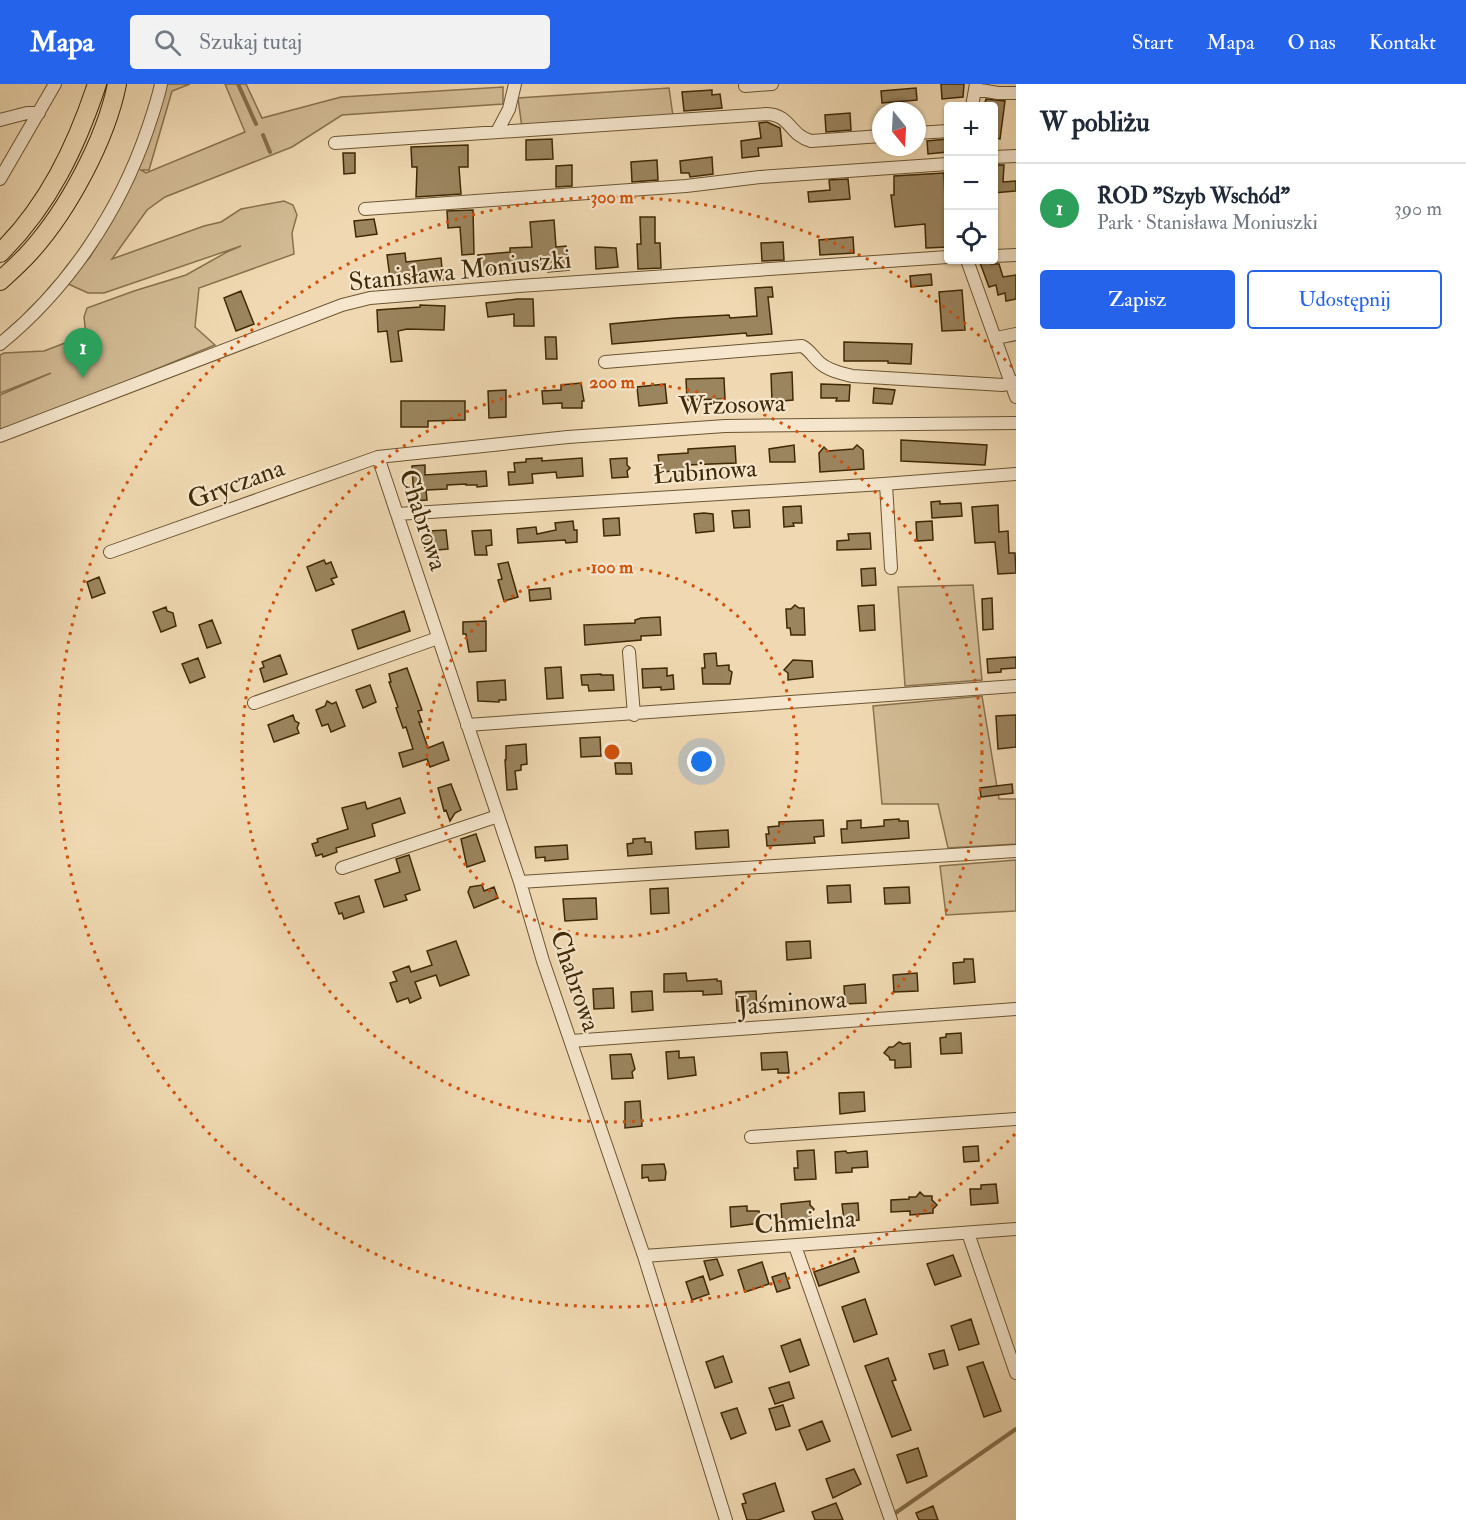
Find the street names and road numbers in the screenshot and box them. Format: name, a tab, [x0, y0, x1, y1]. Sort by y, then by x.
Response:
street label: Stanisława Moniuszki	[347, 243, 573, 299]
street label: Wrzosowa	[677, 387, 786, 423]
street label: Gryczana	[183, 452, 289, 516]
street label: Łubinowa	[652, 452, 758, 492]
street label: Chabrowa	[392, 465, 454, 575]
street label: Chabrowa	[543, 926, 607, 1036]
street label: Jaśminowa	[736, 983, 848, 1023]
street label: Chmielna	[753, 1202, 857, 1241]

